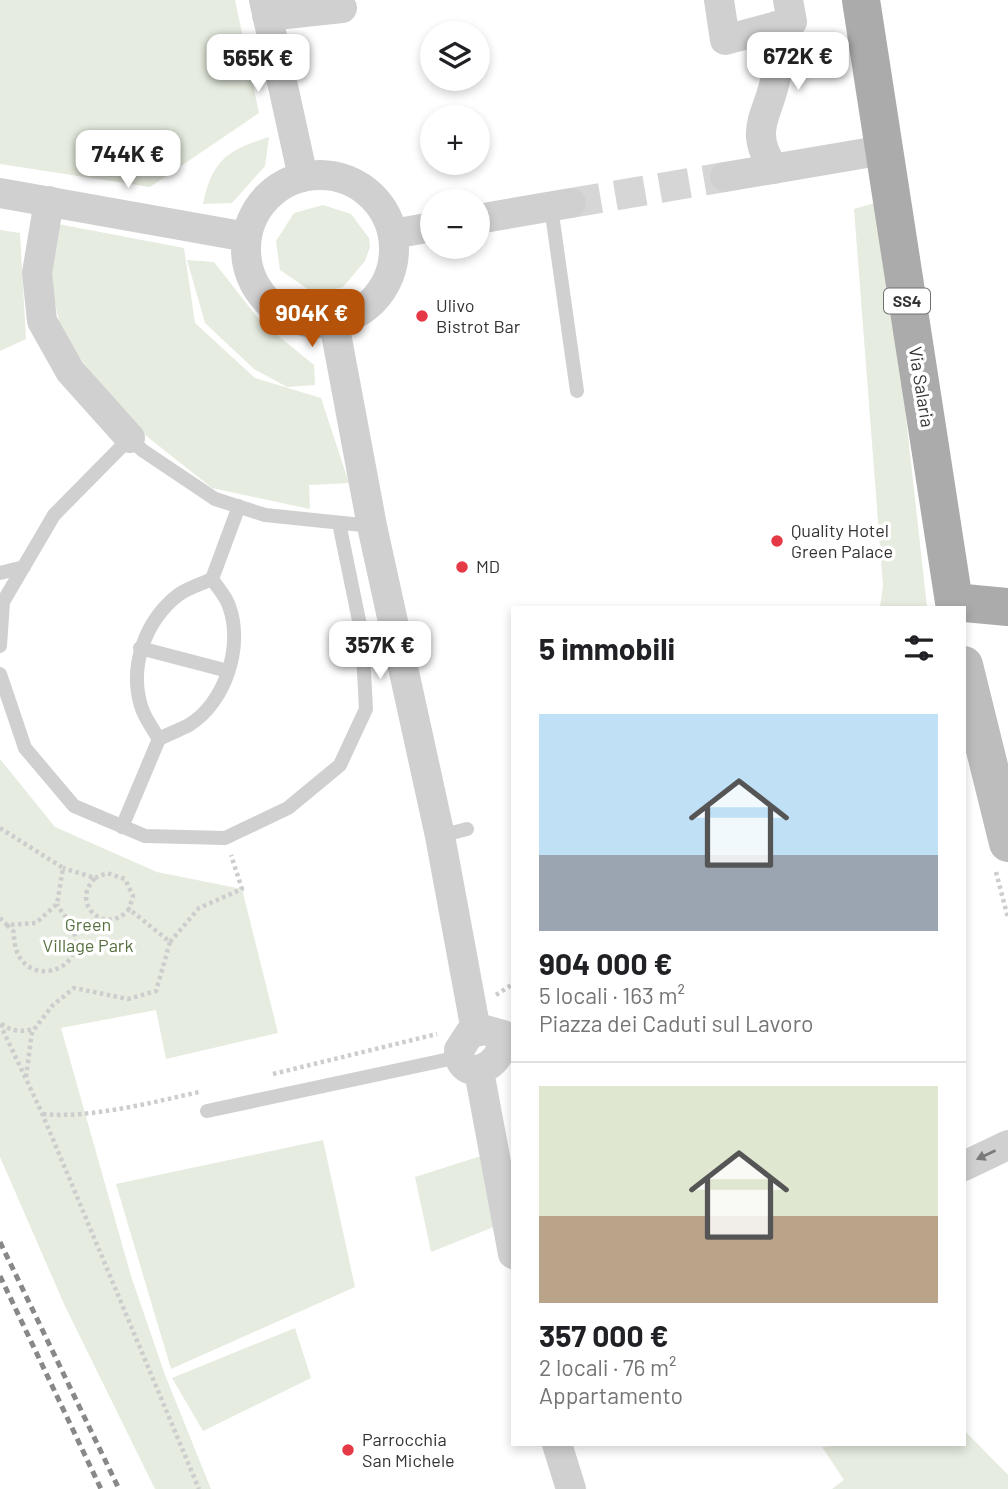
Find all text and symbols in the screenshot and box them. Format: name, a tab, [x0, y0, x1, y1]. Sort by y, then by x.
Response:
map controls	[420, 21, 490, 259]
button: layers	[420, 21, 490, 91]
pin: 672K €	[741, 32, 855, 92]
pin: 565K €	[201, 34, 315, 94]
text: 672K €	[763, 41, 833, 69]
text: 565K €	[223, 43, 293, 71]
button: +	[420, 105, 490, 175]
pin: 744K €	[71, 130, 185, 190]
text: 744K €	[92, 139, 164, 167]
button: −	[420, 189, 490, 259]
road number: SS4	[884, 288, 930, 314]
pin: 904K €	[255, 290, 369, 349]
place label: Ulivo Bistrot Bar	[436, 294, 521, 337]
text: 904K €	[276, 298, 348, 326]
marker: Ulivo Bistrot Bar	[414, 308, 430, 324]
street label: Via Salaria	[905, 345, 939, 429]
place label: Quality Hotel Green Palace	[791, 519, 893, 562]
marker: Quality Hotel Green Palace	[769, 533, 785, 549]
place label: MD	[476, 555, 500, 577]
marker: MD	[454, 559, 470, 575]
pin: 357K €	[323, 622, 437, 681]
icon: filters	[900, 629, 938, 667]
text: 357K €	[345, 630, 415, 658]
text: 5 immobili	[539, 630, 675, 666]
icon: home	[676, 760, 802, 886]
park label: Green Village Park	[43, 913, 133, 956]
text: 904 000 €	[539, 945, 673, 981]
text: 5 locali · 163 m²	[539, 981, 685, 1009]
text: Piazza dei Caduti sul Lavoro	[539, 1009, 813, 1037]
icon: home	[676, 1132, 802, 1258]
one-way arrow	[976, 1150, 996, 1161]
text: 357 000 €	[539, 1317, 669, 1353]
text: 2 locali · 76 m²	[539, 1353, 677, 1381]
text: Appartamento	[539, 1381, 683, 1409]
place label: Parrocchia San Michele	[362, 1428, 455, 1471]
marker: Parrocchia San Michele	[340, 1442, 356, 1458]

